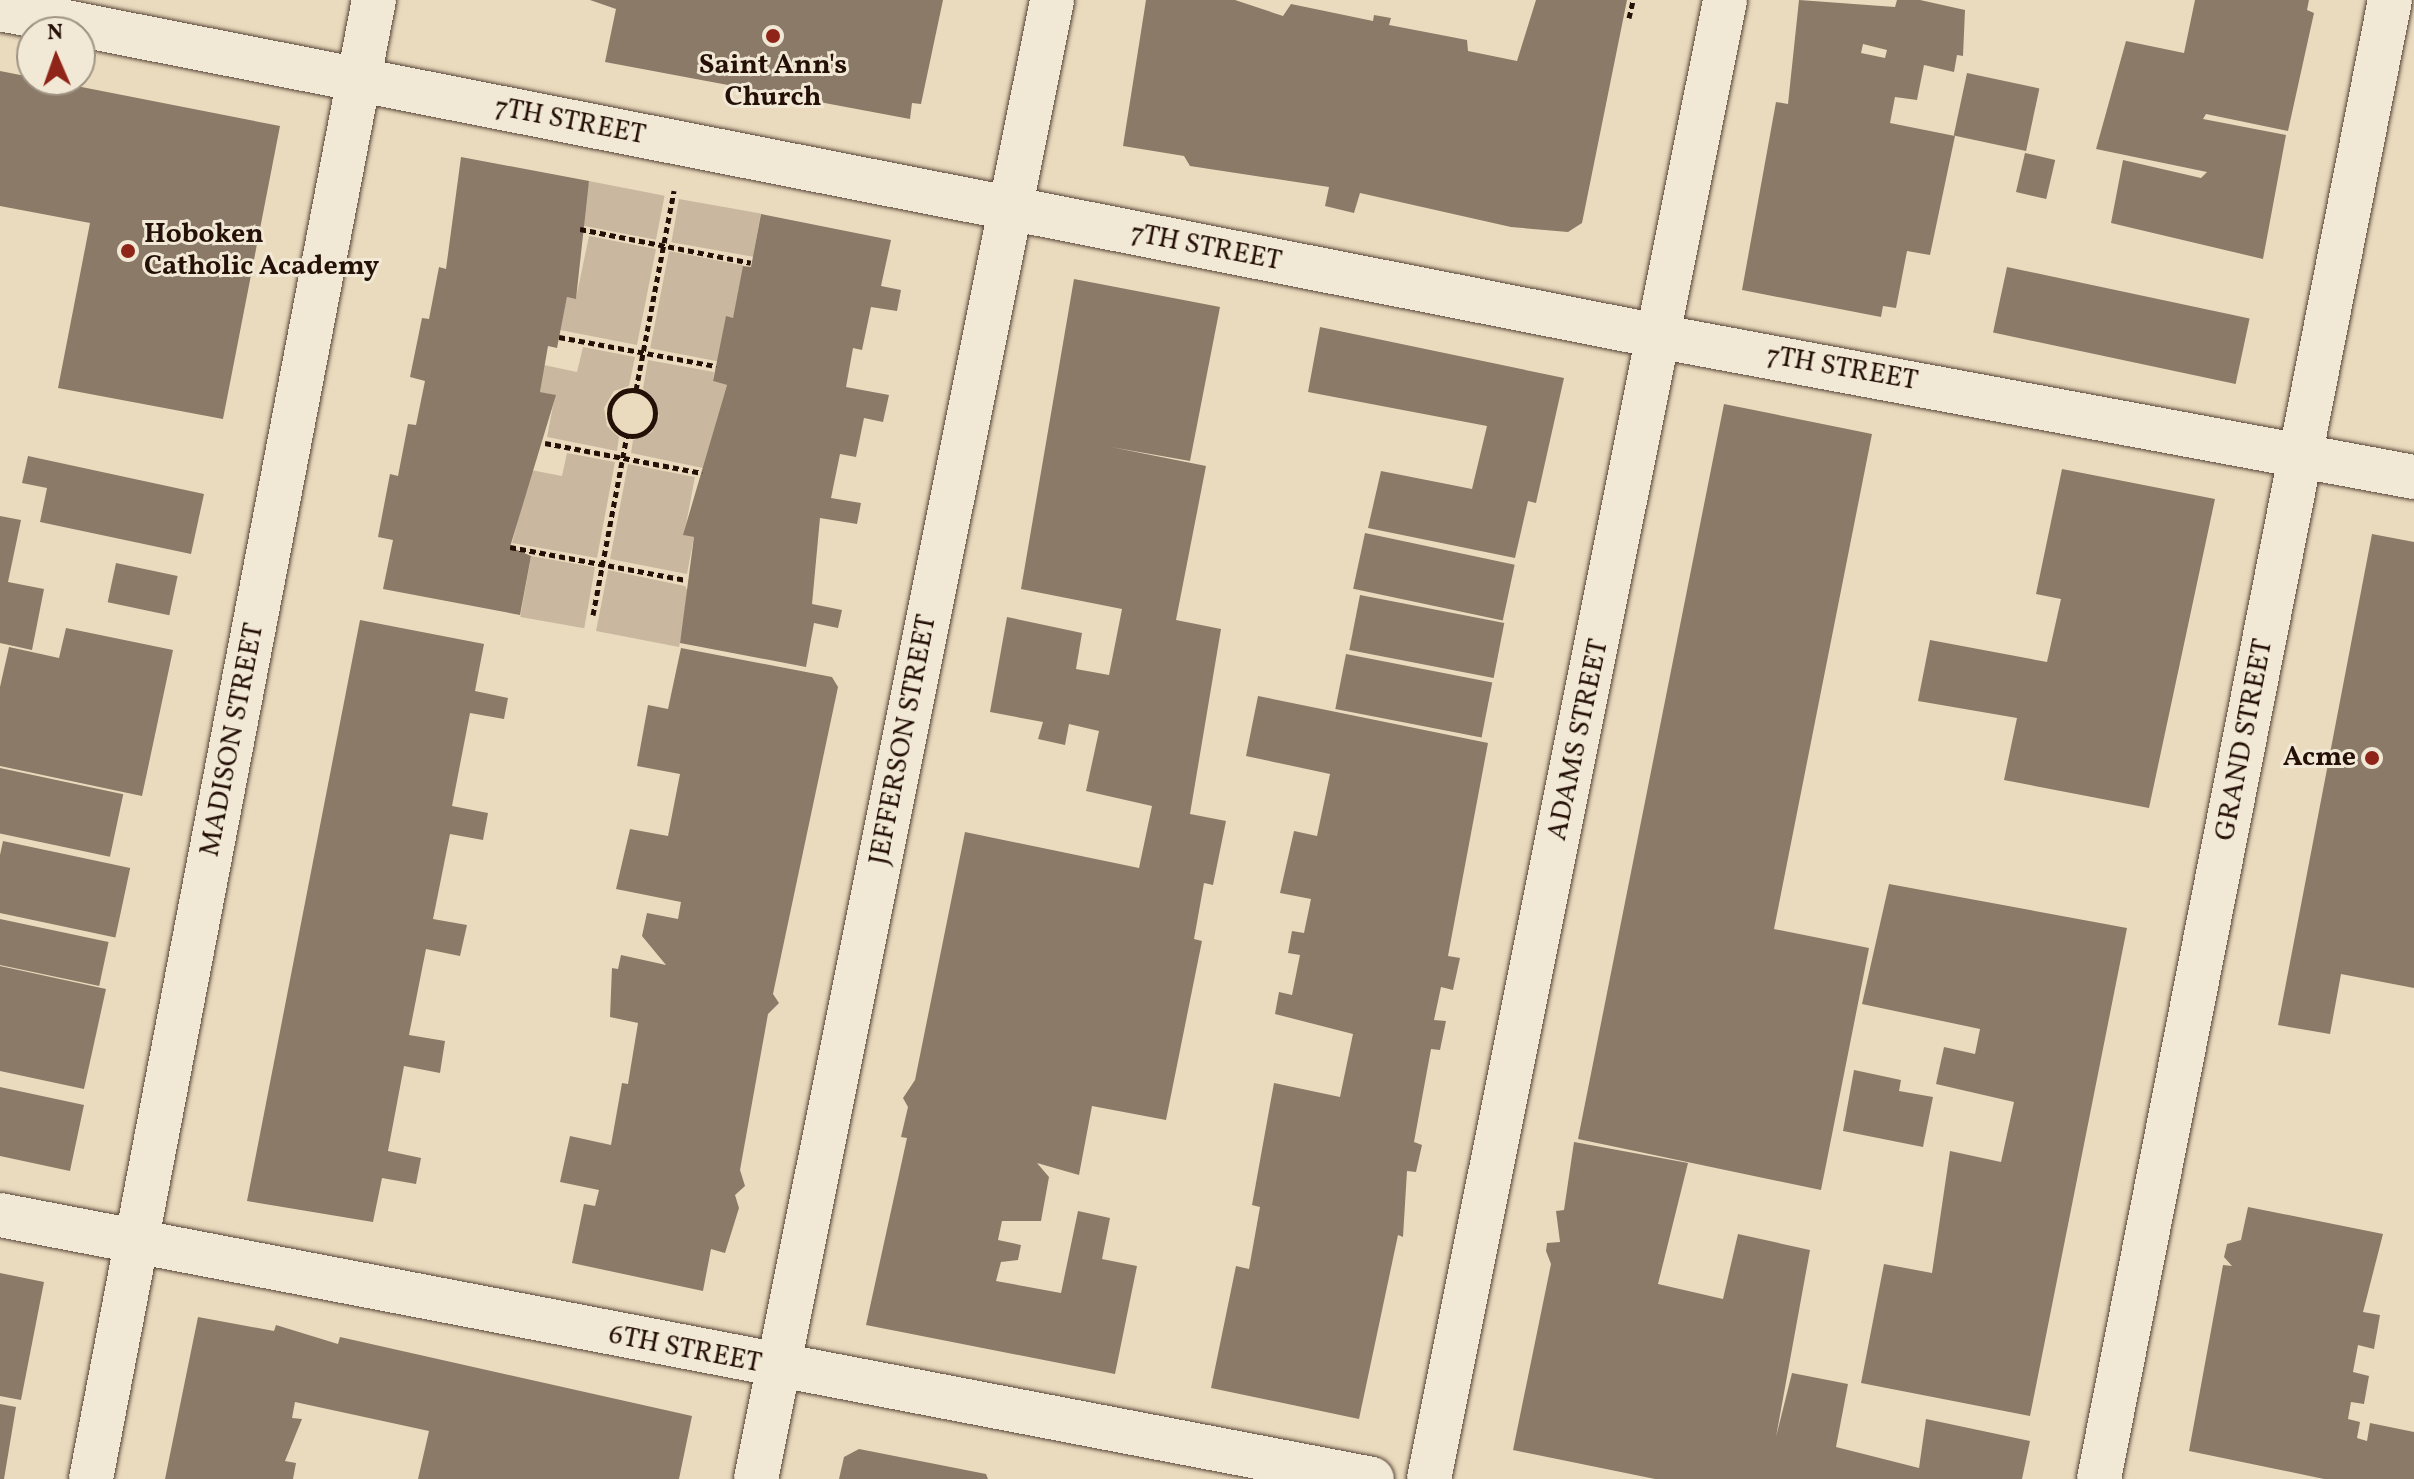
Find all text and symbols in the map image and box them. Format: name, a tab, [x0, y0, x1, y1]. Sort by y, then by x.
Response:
north arrow	[16, 16, 96, 96]
text: N	[47, 18, 64, 49]
marker: Saint Ann's Church	[764, 27, 782, 45]
place label: Saint Ann's Church	[699, 49, 847, 115]
street label: 7TH STREET	[491, 91, 649, 153]
street label: 7TH STREET	[1127, 217, 1285, 279]
place label: Hoboken Catholic Academy	[144, 218, 379, 284]
marker: Hoboken Catholic Academy	[119, 242, 137, 260]
street label: 7TH STREET	[1764, 339, 1920, 399]
street label: JEFFERSON STREET	[863, 612, 945, 868]
street label: MADISON STREET	[194, 620, 272, 860]
street label: ADAMS STREET	[1541, 636, 1617, 844]
street label: GRAND STREET	[2209, 636, 2281, 844]
place label: Acme	[2283, 741, 2356, 775]
marker: Acme	[2363, 749, 2381, 767]
street label: 6TH STREET	[606, 1319, 764, 1381]

